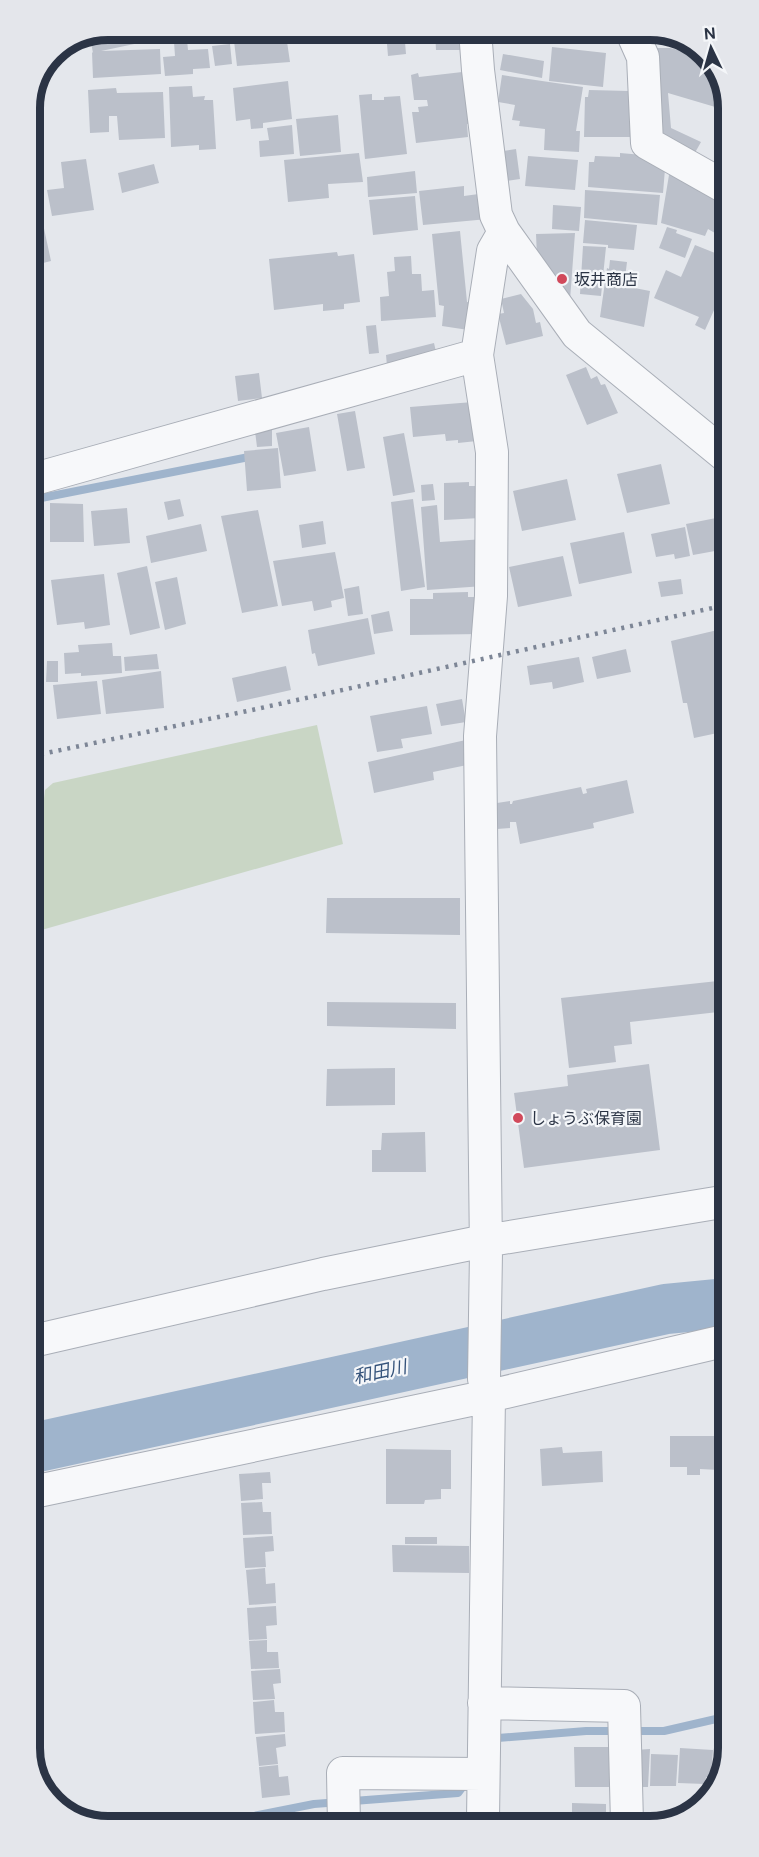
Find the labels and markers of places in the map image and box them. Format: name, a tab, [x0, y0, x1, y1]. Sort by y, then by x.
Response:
place label: 坂井商店	[574, 269, 638, 290]
marker: 坂井商店	[555, 272, 569, 286]
place label: しょうぶ保育園	[530, 1108, 642, 1129]
marker: しょうぶ保育園	[511, 1111, 525, 1125]

